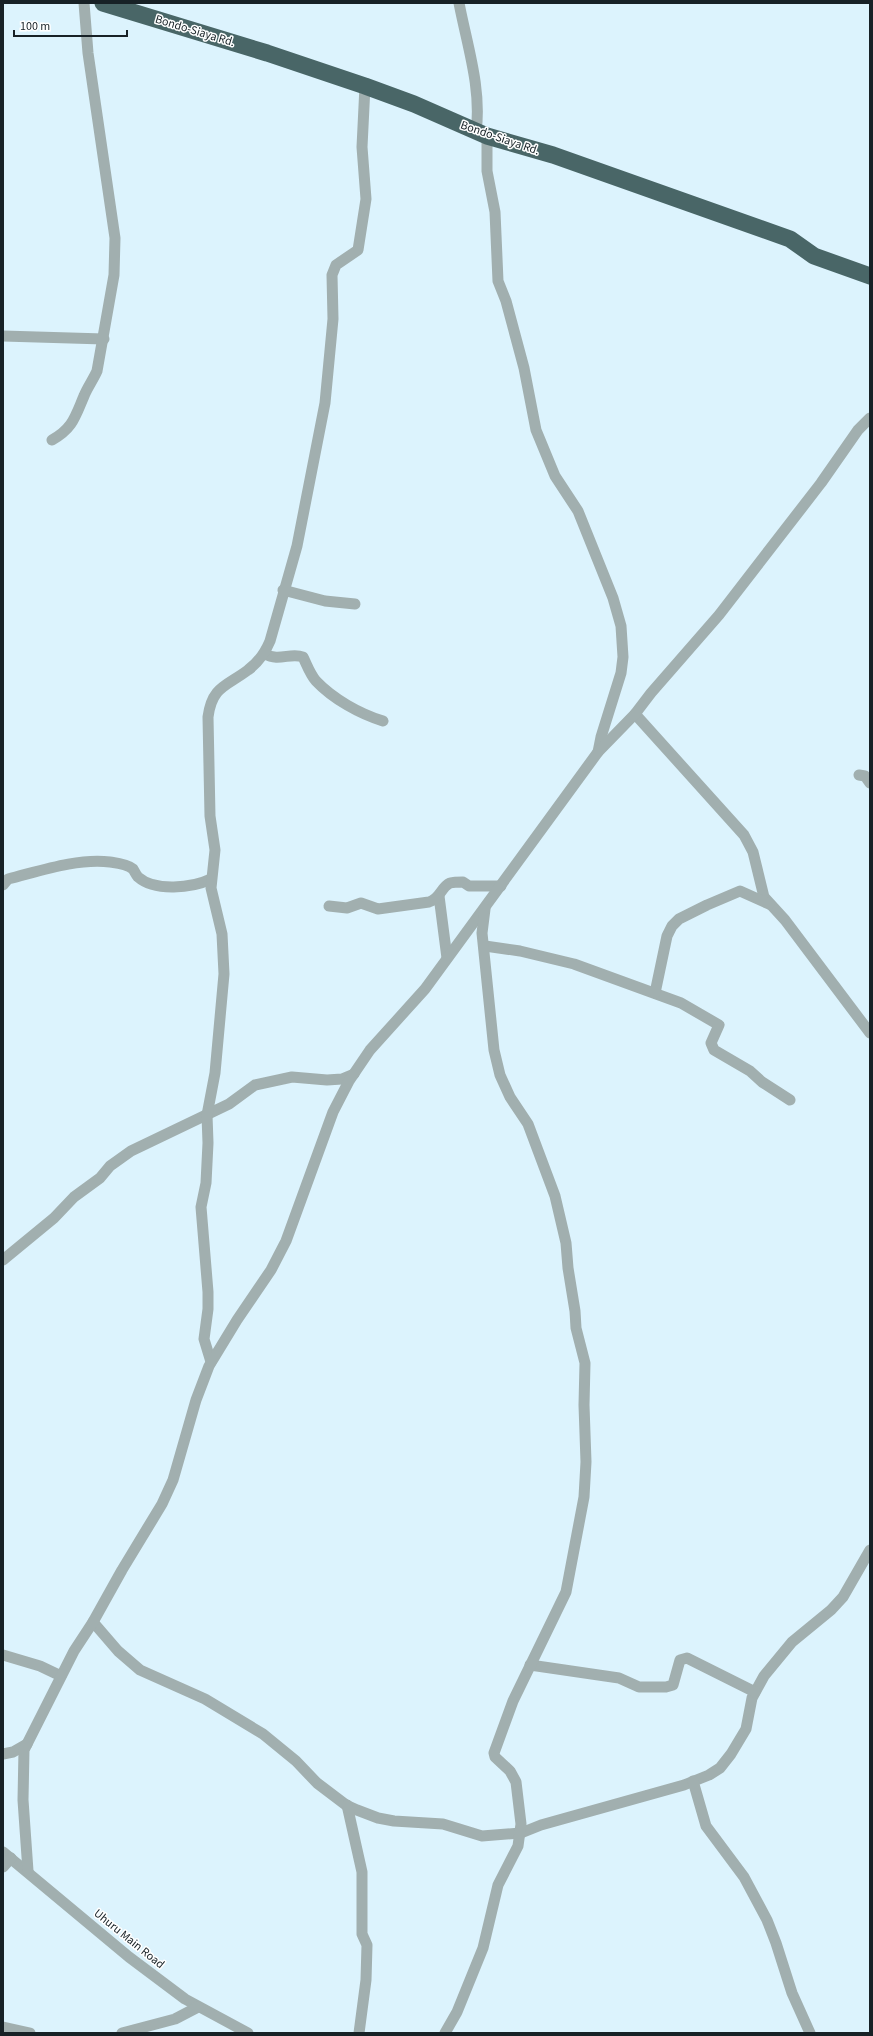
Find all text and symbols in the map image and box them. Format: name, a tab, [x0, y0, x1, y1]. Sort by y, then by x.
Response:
street label: Bondo-Siaya Rd.	[153, 11, 237, 51]
scale bar	[14, 12, 127, 38]
text: 100 m	[20, 18, 50, 35]
street label: Bondo-Siaya Rd.	[458, 117, 542, 159]
street label: Uhuru Main Road	[90, 1905, 168, 1973]

